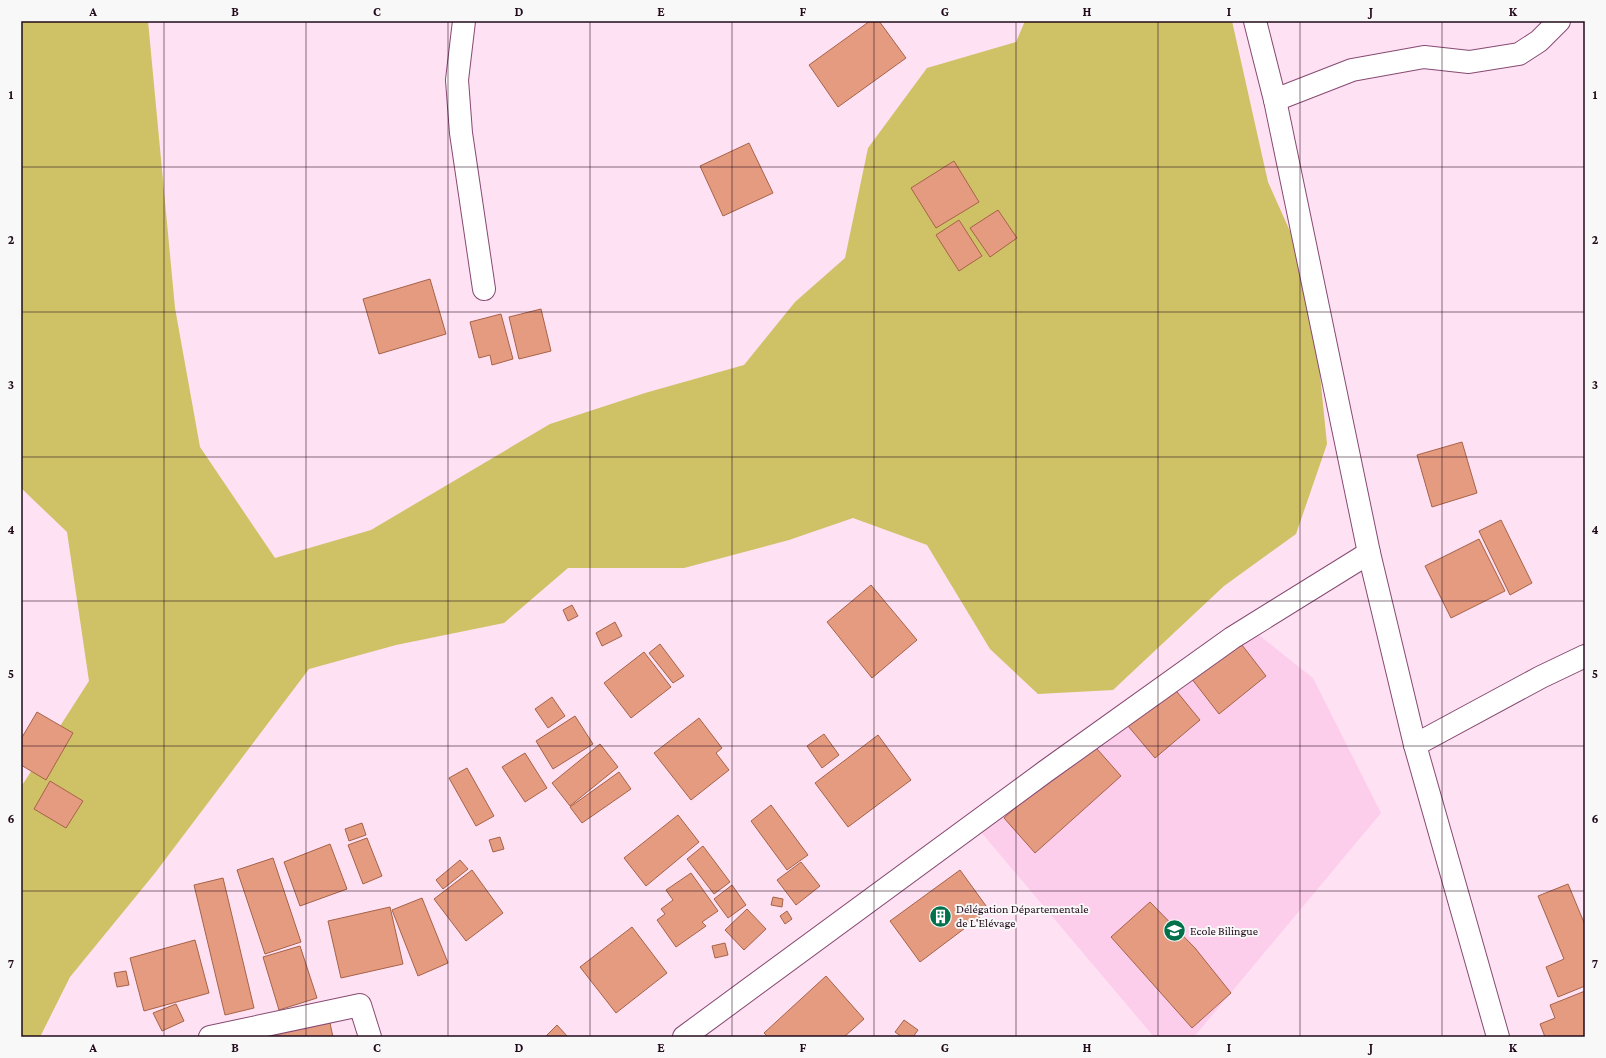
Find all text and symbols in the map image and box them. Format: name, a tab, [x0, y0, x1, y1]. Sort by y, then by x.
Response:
text: A	[88, 4, 97, 19]
text: B	[231, 4, 239, 19]
text: C	[373, 4, 381, 19]
text: D	[515, 4, 524, 19]
text: E	[657, 4, 665, 19]
text: F	[800, 4, 807, 19]
text: G	[941, 4, 949, 19]
text: H	[1083, 4, 1092, 19]
text: I	[1227, 4, 1231, 19]
text: J	[1367, 4, 1373, 19]
text: K	[1509, 4, 1518, 19]
text: 1	[9, 87, 14, 102]
text: 1	[1593, 87, 1598, 102]
text: 2	[8, 232, 15, 247]
text: 2	[1592, 232, 1599, 247]
text: 3	[8, 377, 14, 392]
text: 3	[1592, 377, 1598, 392]
text: 4	[7, 522, 15, 537]
text: 4	[1591, 522, 1599, 537]
text: 5	[8, 666, 14, 681]
text: 5	[1592, 666, 1598, 681]
text: 6	[7, 811, 15, 826]
text: 6	[1591, 811, 1599, 826]
place label: Délégation Départementale de L'Elévage	[956, 902, 1089, 930]
building icon: Délégation Départementale de L'Elévage	[927, 903, 953, 929]
school or university icon: Ecole Bilingue	[1161, 918, 1187, 944]
place label: Ecole Bilingue	[1190, 924, 1258, 938]
text: 7	[8, 956, 14, 971]
text: 7	[1592, 956, 1598, 971]
text: A	[88, 1040, 97, 1055]
text: B	[231, 1040, 239, 1055]
text: C	[373, 1040, 381, 1055]
text: D	[515, 1040, 524, 1055]
text: E	[657, 1040, 665, 1055]
text: F	[800, 1040, 807, 1055]
text: G	[941, 1040, 949, 1055]
text: H	[1083, 1040, 1092, 1055]
text: I	[1227, 1040, 1231, 1055]
text: J	[1367, 1040, 1373, 1055]
text: K	[1509, 1040, 1518, 1055]

